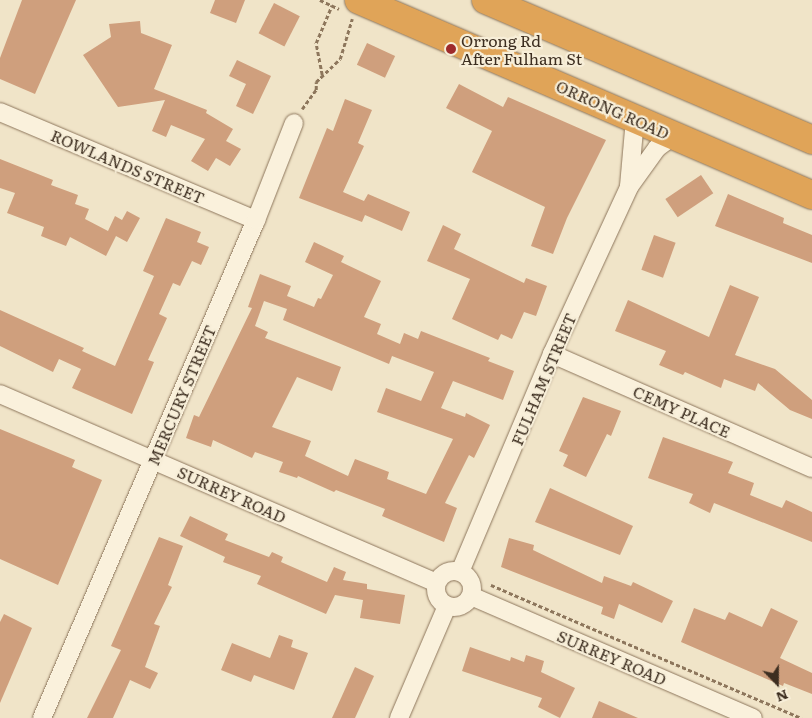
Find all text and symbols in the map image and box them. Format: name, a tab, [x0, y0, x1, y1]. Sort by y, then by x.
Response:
place label: Orrong Rd After Fulham St	[461, 30, 582, 68]
marker: Orrong Rd After Fulham St	[445, 43, 457, 55]
street label: ORRONG ROAD	[553, 75, 673, 143]
street label: ROWLANDS STREET	[48, 125, 208, 207]
street label: FULHAM STREET	[506, 310, 580, 448]
street label: MERCURY STREET	[143, 322, 219, 468]
street label: CEMY PLACE	[630, 381, 734, 441]
street label: SURREY ROAD	[175, 462, 289, 526]
street label: SURREY ROAD	[555, 625, 669, 689]
north arrow	[752, 658, 802, 708]
text: N	[773, 685, 792, 708]

